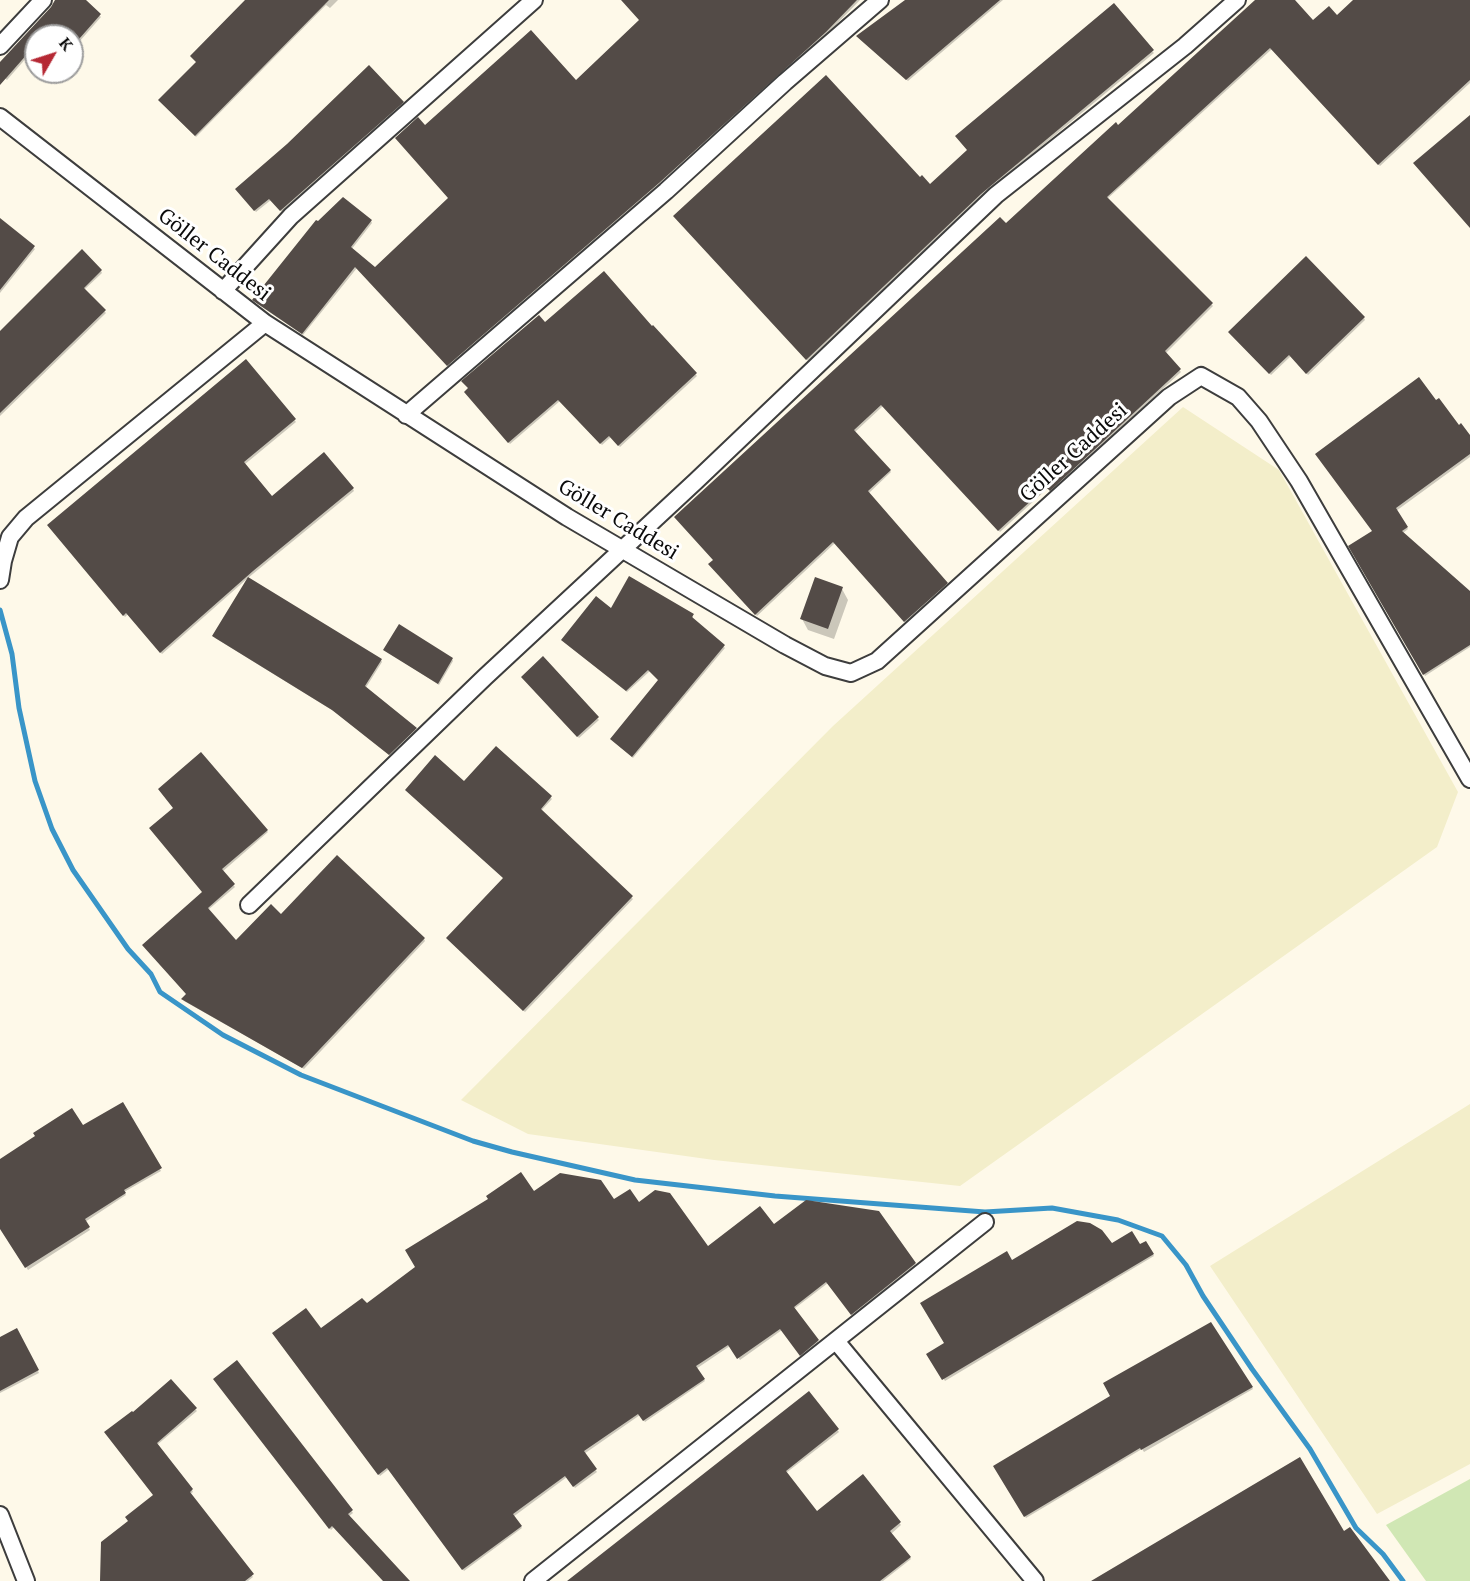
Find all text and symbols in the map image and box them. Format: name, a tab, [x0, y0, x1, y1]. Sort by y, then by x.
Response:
north arrow	[24, 24, 84, 84]
text: K	[54, 33, 79, 55]
street label: Göller Caddesi	[153, 203, 275, 307]
street label: Göller Caddesi	[1015, 398, 1133, 508]
street label: Göller Caddesi	[553, 474, 683, 566]

